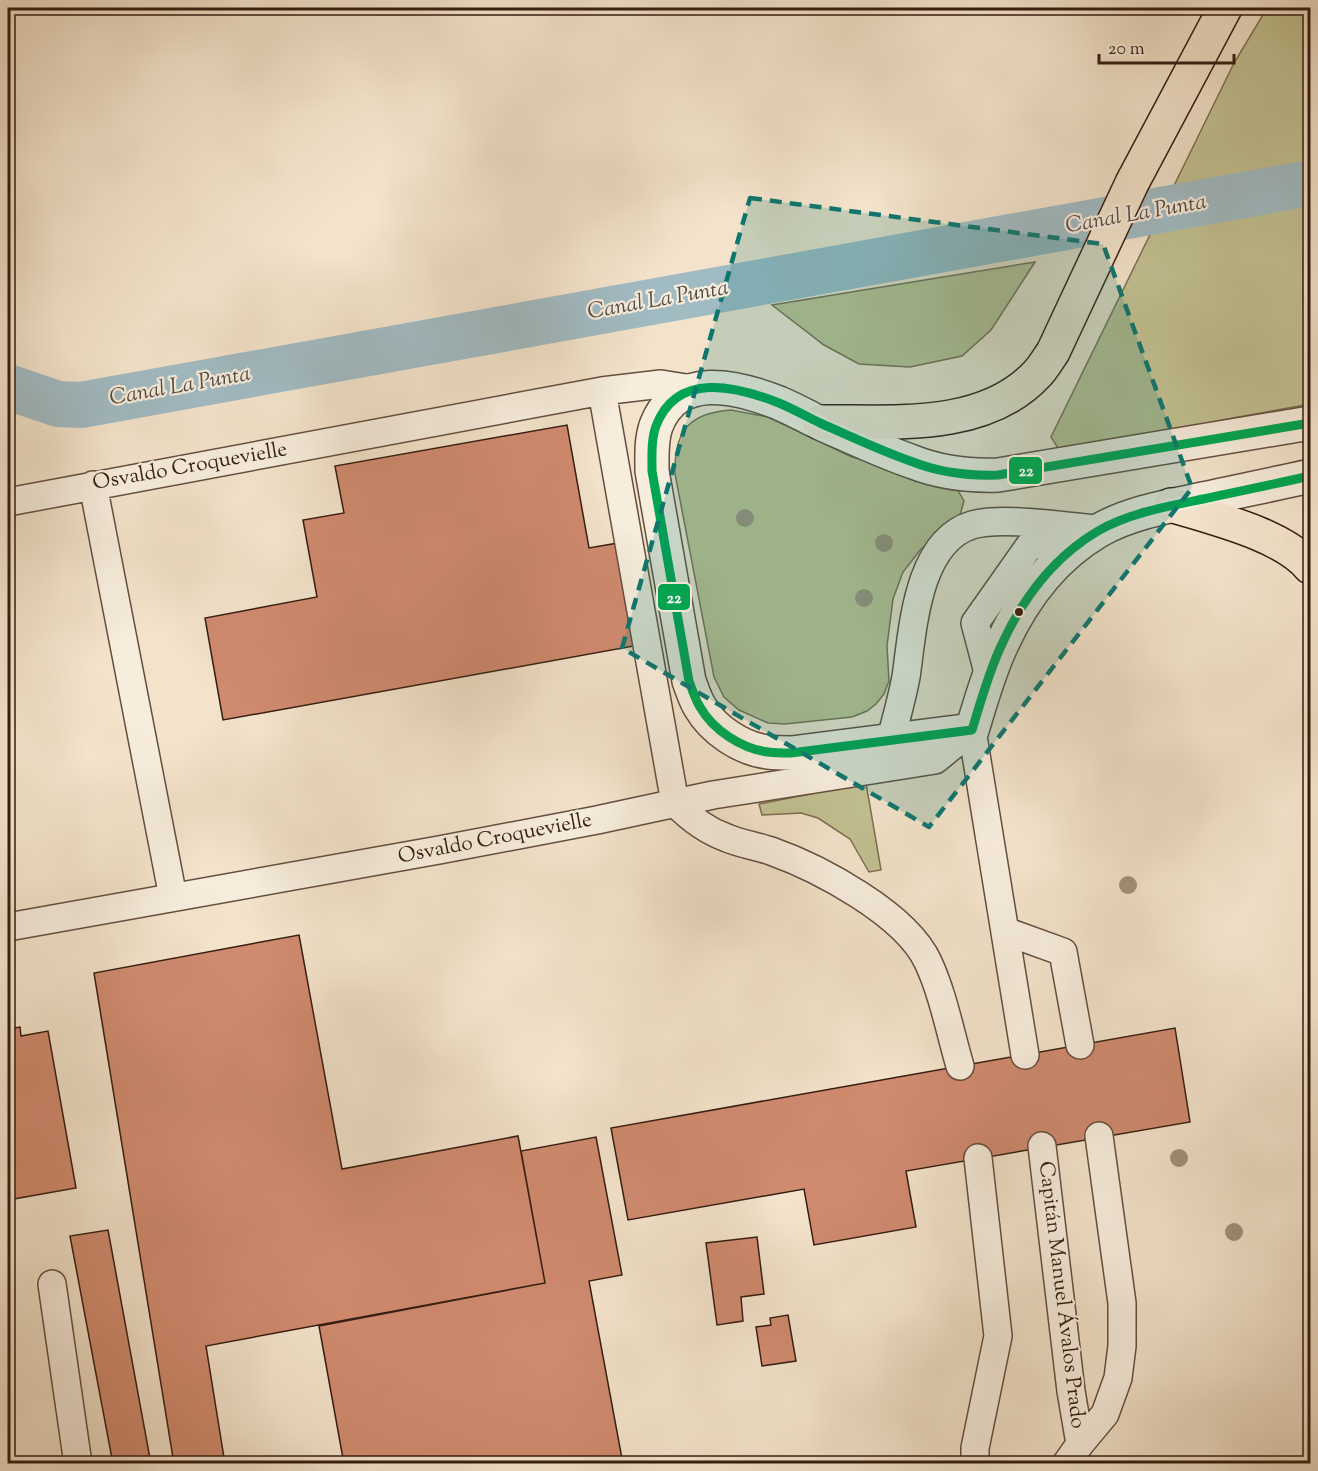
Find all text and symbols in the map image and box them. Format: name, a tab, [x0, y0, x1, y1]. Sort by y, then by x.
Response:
scale bar	[1099, 27, 1234, 65]
text: 20 m	[1108, 37, 1145, 63]
water label: Canal La Punta	[1063, 187, 1209, 243]
water label: Canal La Punta	[585, 273, 731, 329]
water label: Canal La Punta	[107, 359, 253, 415]
street label: Osvaldo Croquevielle	[90, 435, 290, 499]
line badge: 22	[1008, 456, 1043, 485]
text: 22	[1019, 461, 1034, 484]
line badge: 22	[657, 583, 691, 611]
text: 22	[667, 588, 682, 611]
unlabelled marker	[1013, 606, 1025, 618]
street label: Osvaldo Croquevielle	[395, 805, 595, 873]
street label: Capitán Manuel Ávalos Prado	[1030, 1160, 1092, 1430]

